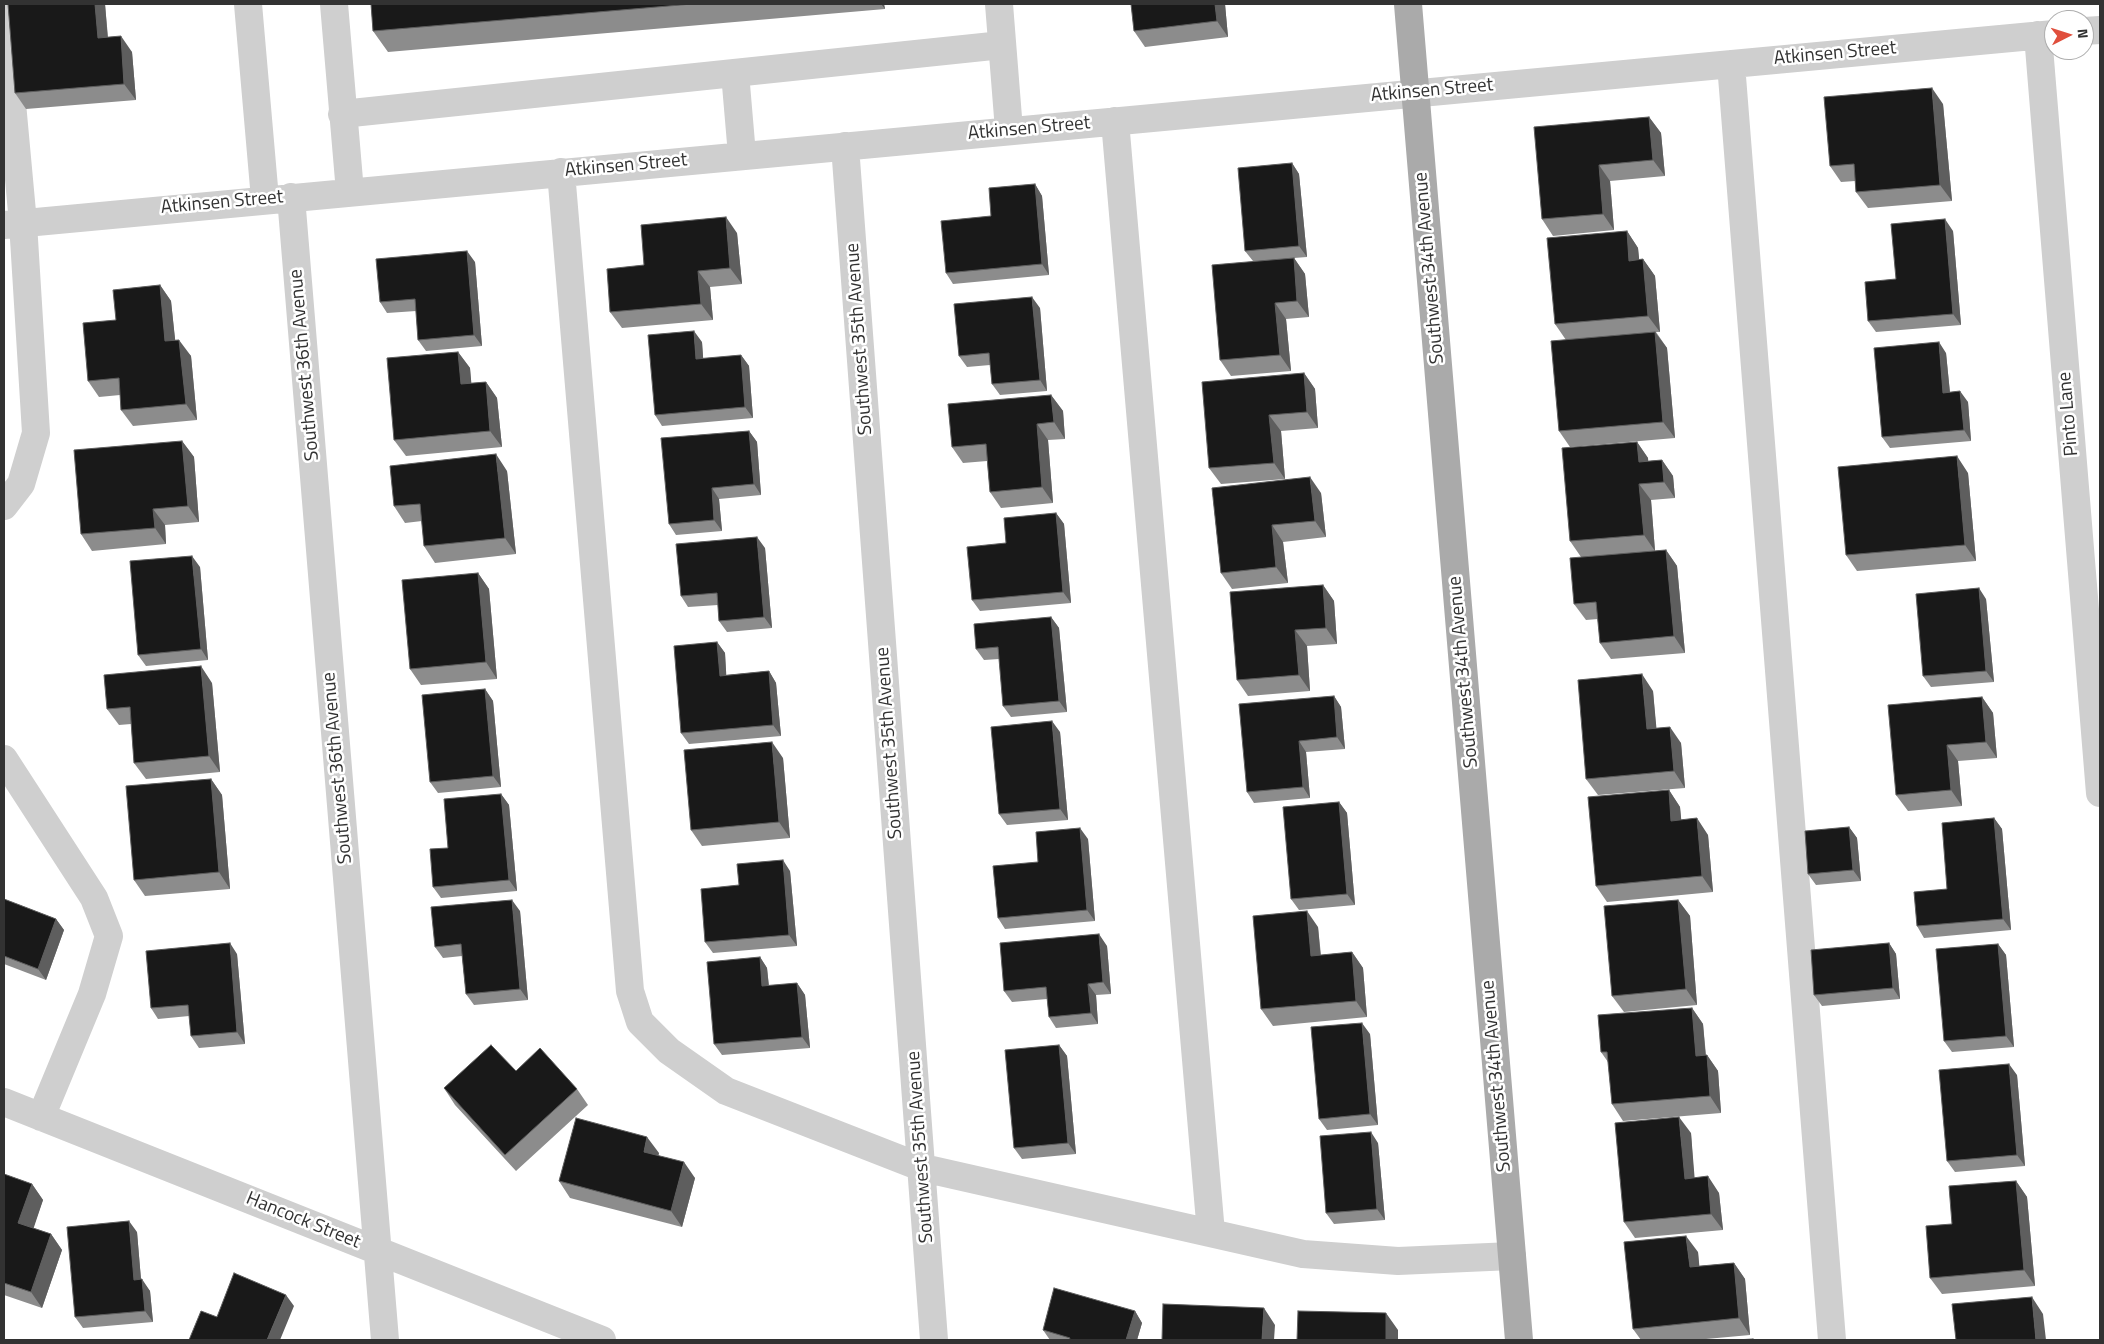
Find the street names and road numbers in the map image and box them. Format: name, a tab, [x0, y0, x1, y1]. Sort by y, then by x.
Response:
street label: Atkinsen Street	[1773, 37, 1897, 71]
street label: Atkinsen Street	[1370, 74, 1494, 108]
street label: Atkinsen Street	[967, 112, 1091, 146]
street label: Atkinsen Street	[564, 149, 688, 183]
street label: Southwest 34th Avenue	[1410, 171, 1450, 365]
street label: Atkinsen Street	[160, 186, 284, 220]
street label: Southwest 35th Avenue	[842, 242, 878, 436]
street label: Southwest 36th Avenue	[285, 268, 325, 462]
street label: Pinto Lane	[2054, 371, 2084, 457]
street label: Southwest 34th Avenue	[1444, 575, 1484, 769]
street label: Southwest 35th Avenue	[872, 646, 908, 840]
street label: Southwest 36th Avenue	[318, 671, 358, 865]
street label: Southwest 34th Avenue	[1477, 979, 1517, 1173]
street label: Southwest 35th Avenue	[903, 1050, 939, 1244]
street label: Hancock Street	[242, 1188, 364, 1254]

